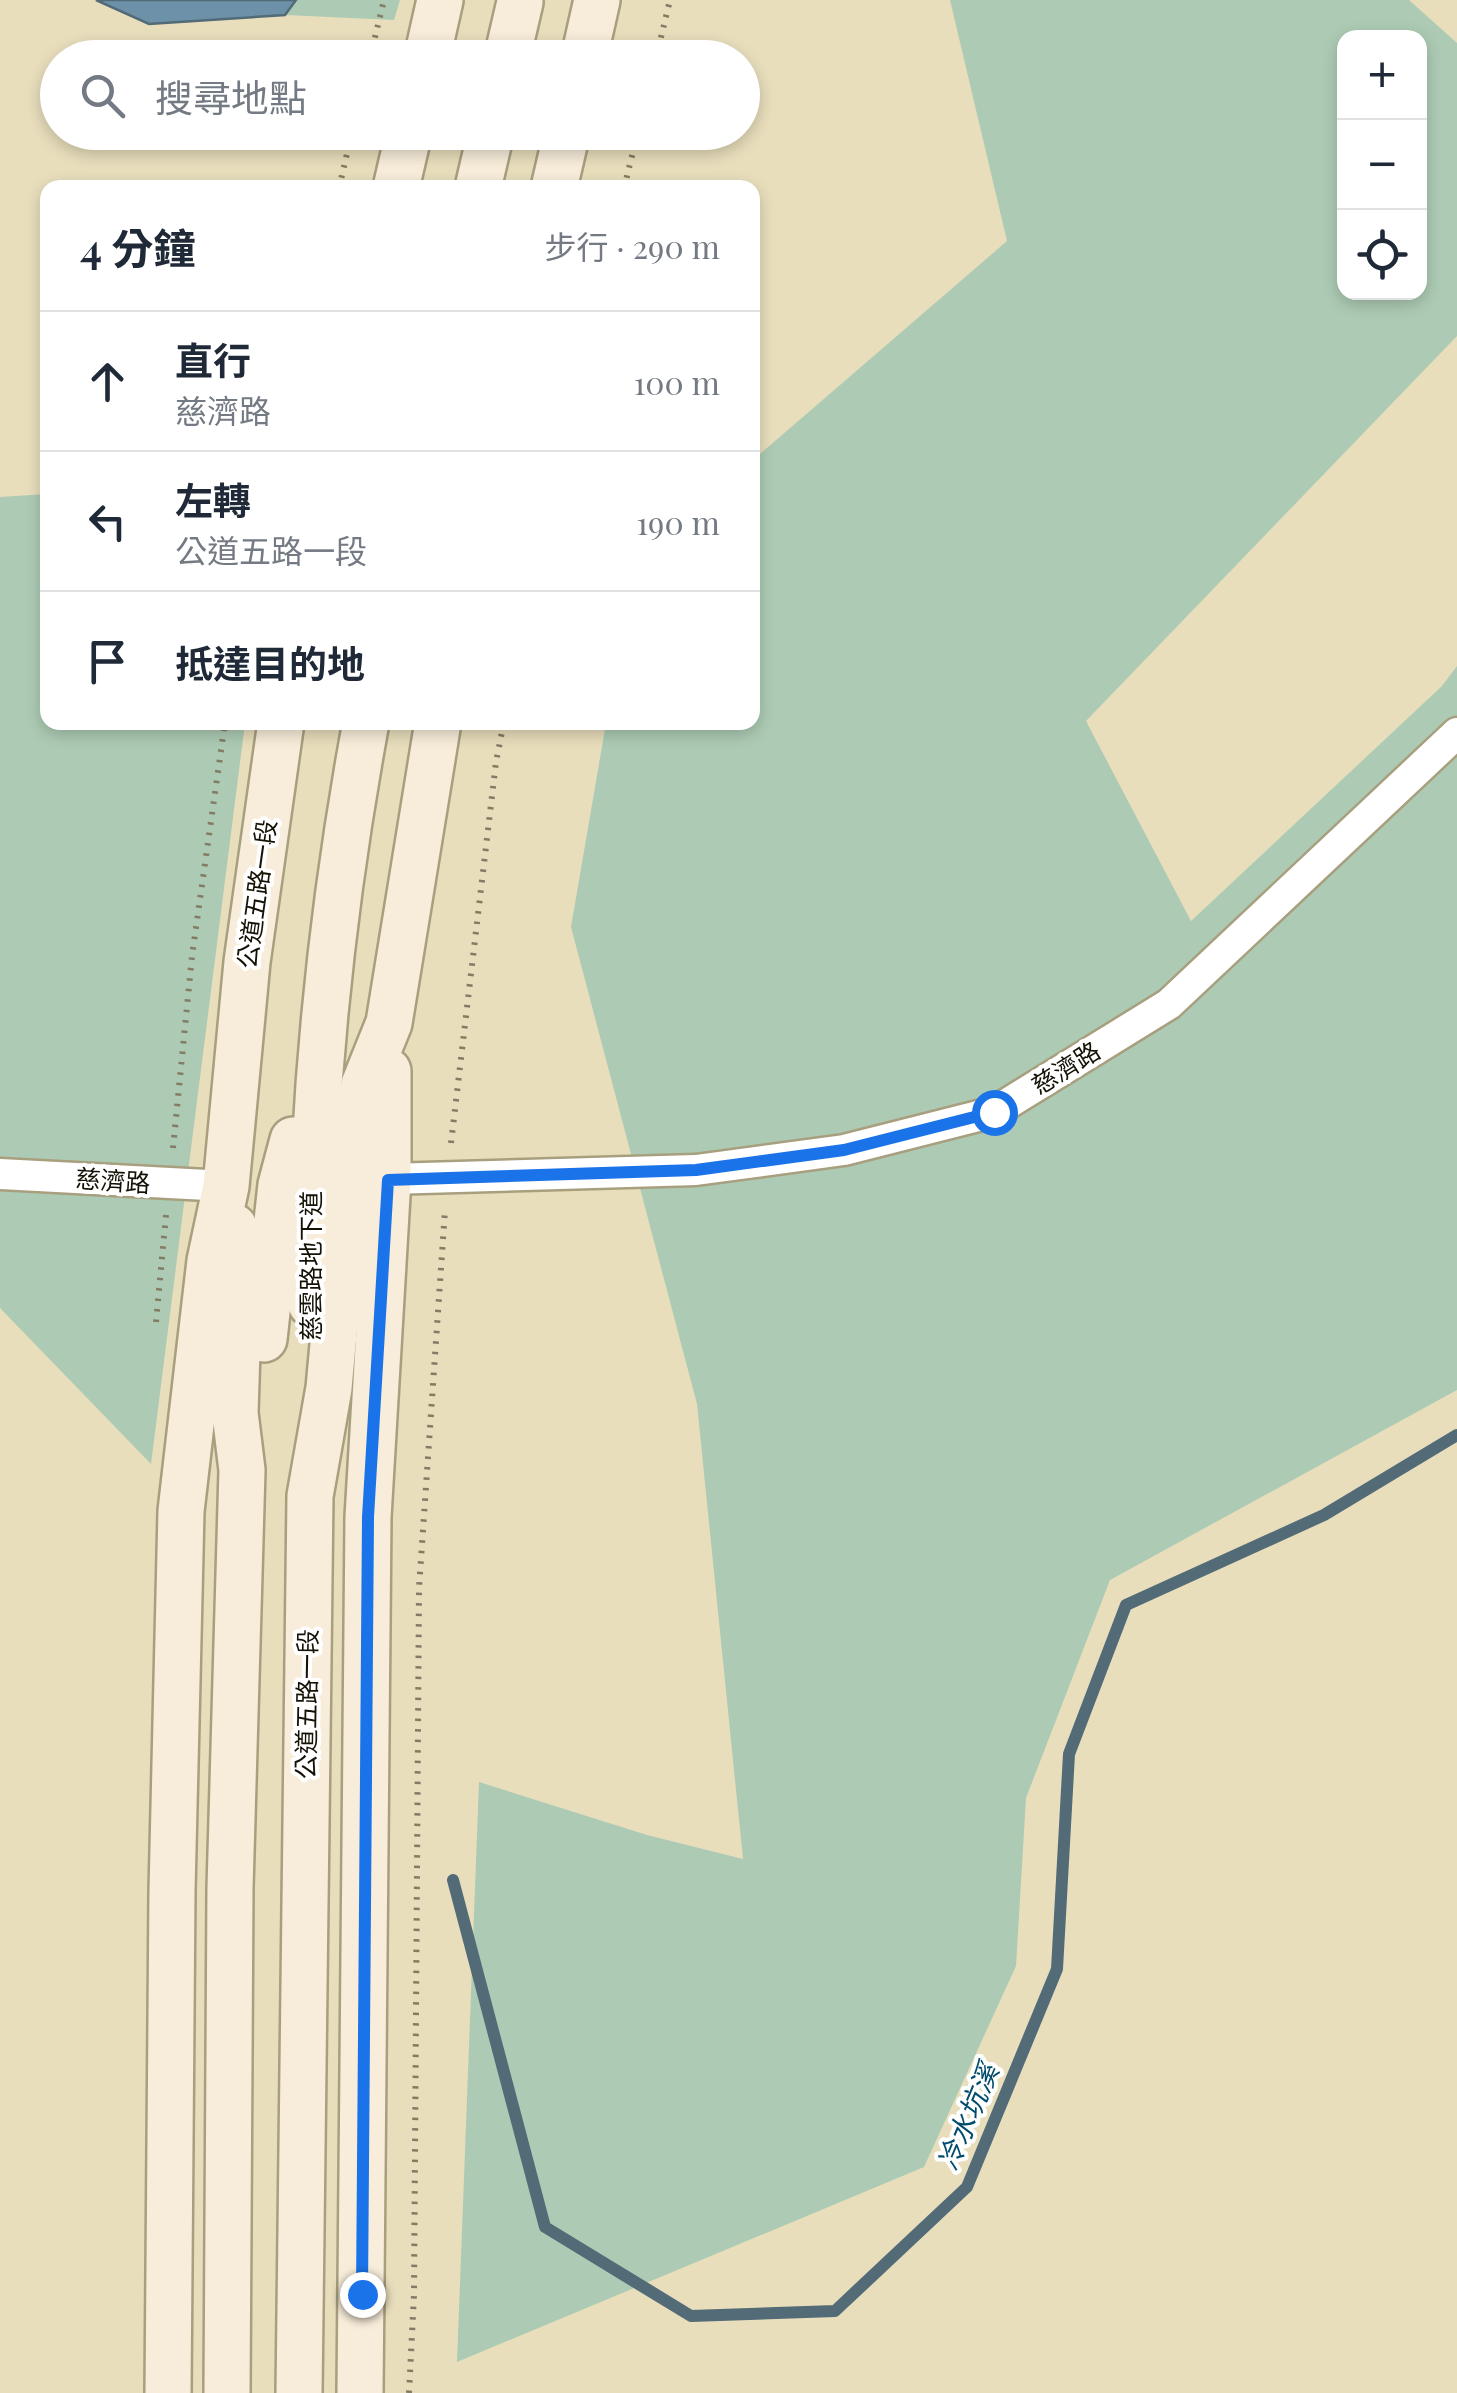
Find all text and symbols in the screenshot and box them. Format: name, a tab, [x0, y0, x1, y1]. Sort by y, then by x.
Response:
map controls	[1337, 30, 1427, 300]
button: +	[1337, 30, 1427, 120]
search box	[40, 40, 760, 150]
icon: search	[75, 68, 130, 123]
text: 搜尋地點	[155, 71, 307, 122]
button: −	[1337, 120, 1427, 210]
button: locate	[1337, 210, 1427, 300]
text: 4 分鐘	[80, 219, 196, 275]
text: 步行 · 290 m	[544, 224, 720, 267]
text: 直行	[175, 334, 251, 385]
icon: ahead	[80, 354, 135, 409]
text: 100 m	[633, 360, 720, 403]
text: 慈濟路	[175, 388, 271, 431]
text: 左轉	[175, 474, 251, 525]
icon: left	[80, 494, 135, 549]
text: 190 m	[636, 500, 720, 543]
text: 公道五路一段	[175, 528, 367, 571]
icon: arrive	[80, 634, 135, 689]
text: 抵達目的地	[175, 637, 365, 688]
street label: 公道五路一段	[229, 817, 282, 970]
street label: 慈濟路	[1025, 1033, 1106, 1101]
route start	[972, 1090, 1018, 1136]
street label: 慈濟路	[75, 1160, 152, 1199]
street label: 慈雲路地下道	[293, 1191, 326, 1341]
street label: 公道五路一段	[288, 1629, 323, 1779]
water label: 冷水坑溪	[928, 2054, 1007, 2175]
route end	[340, 2272, 386, 2318]

